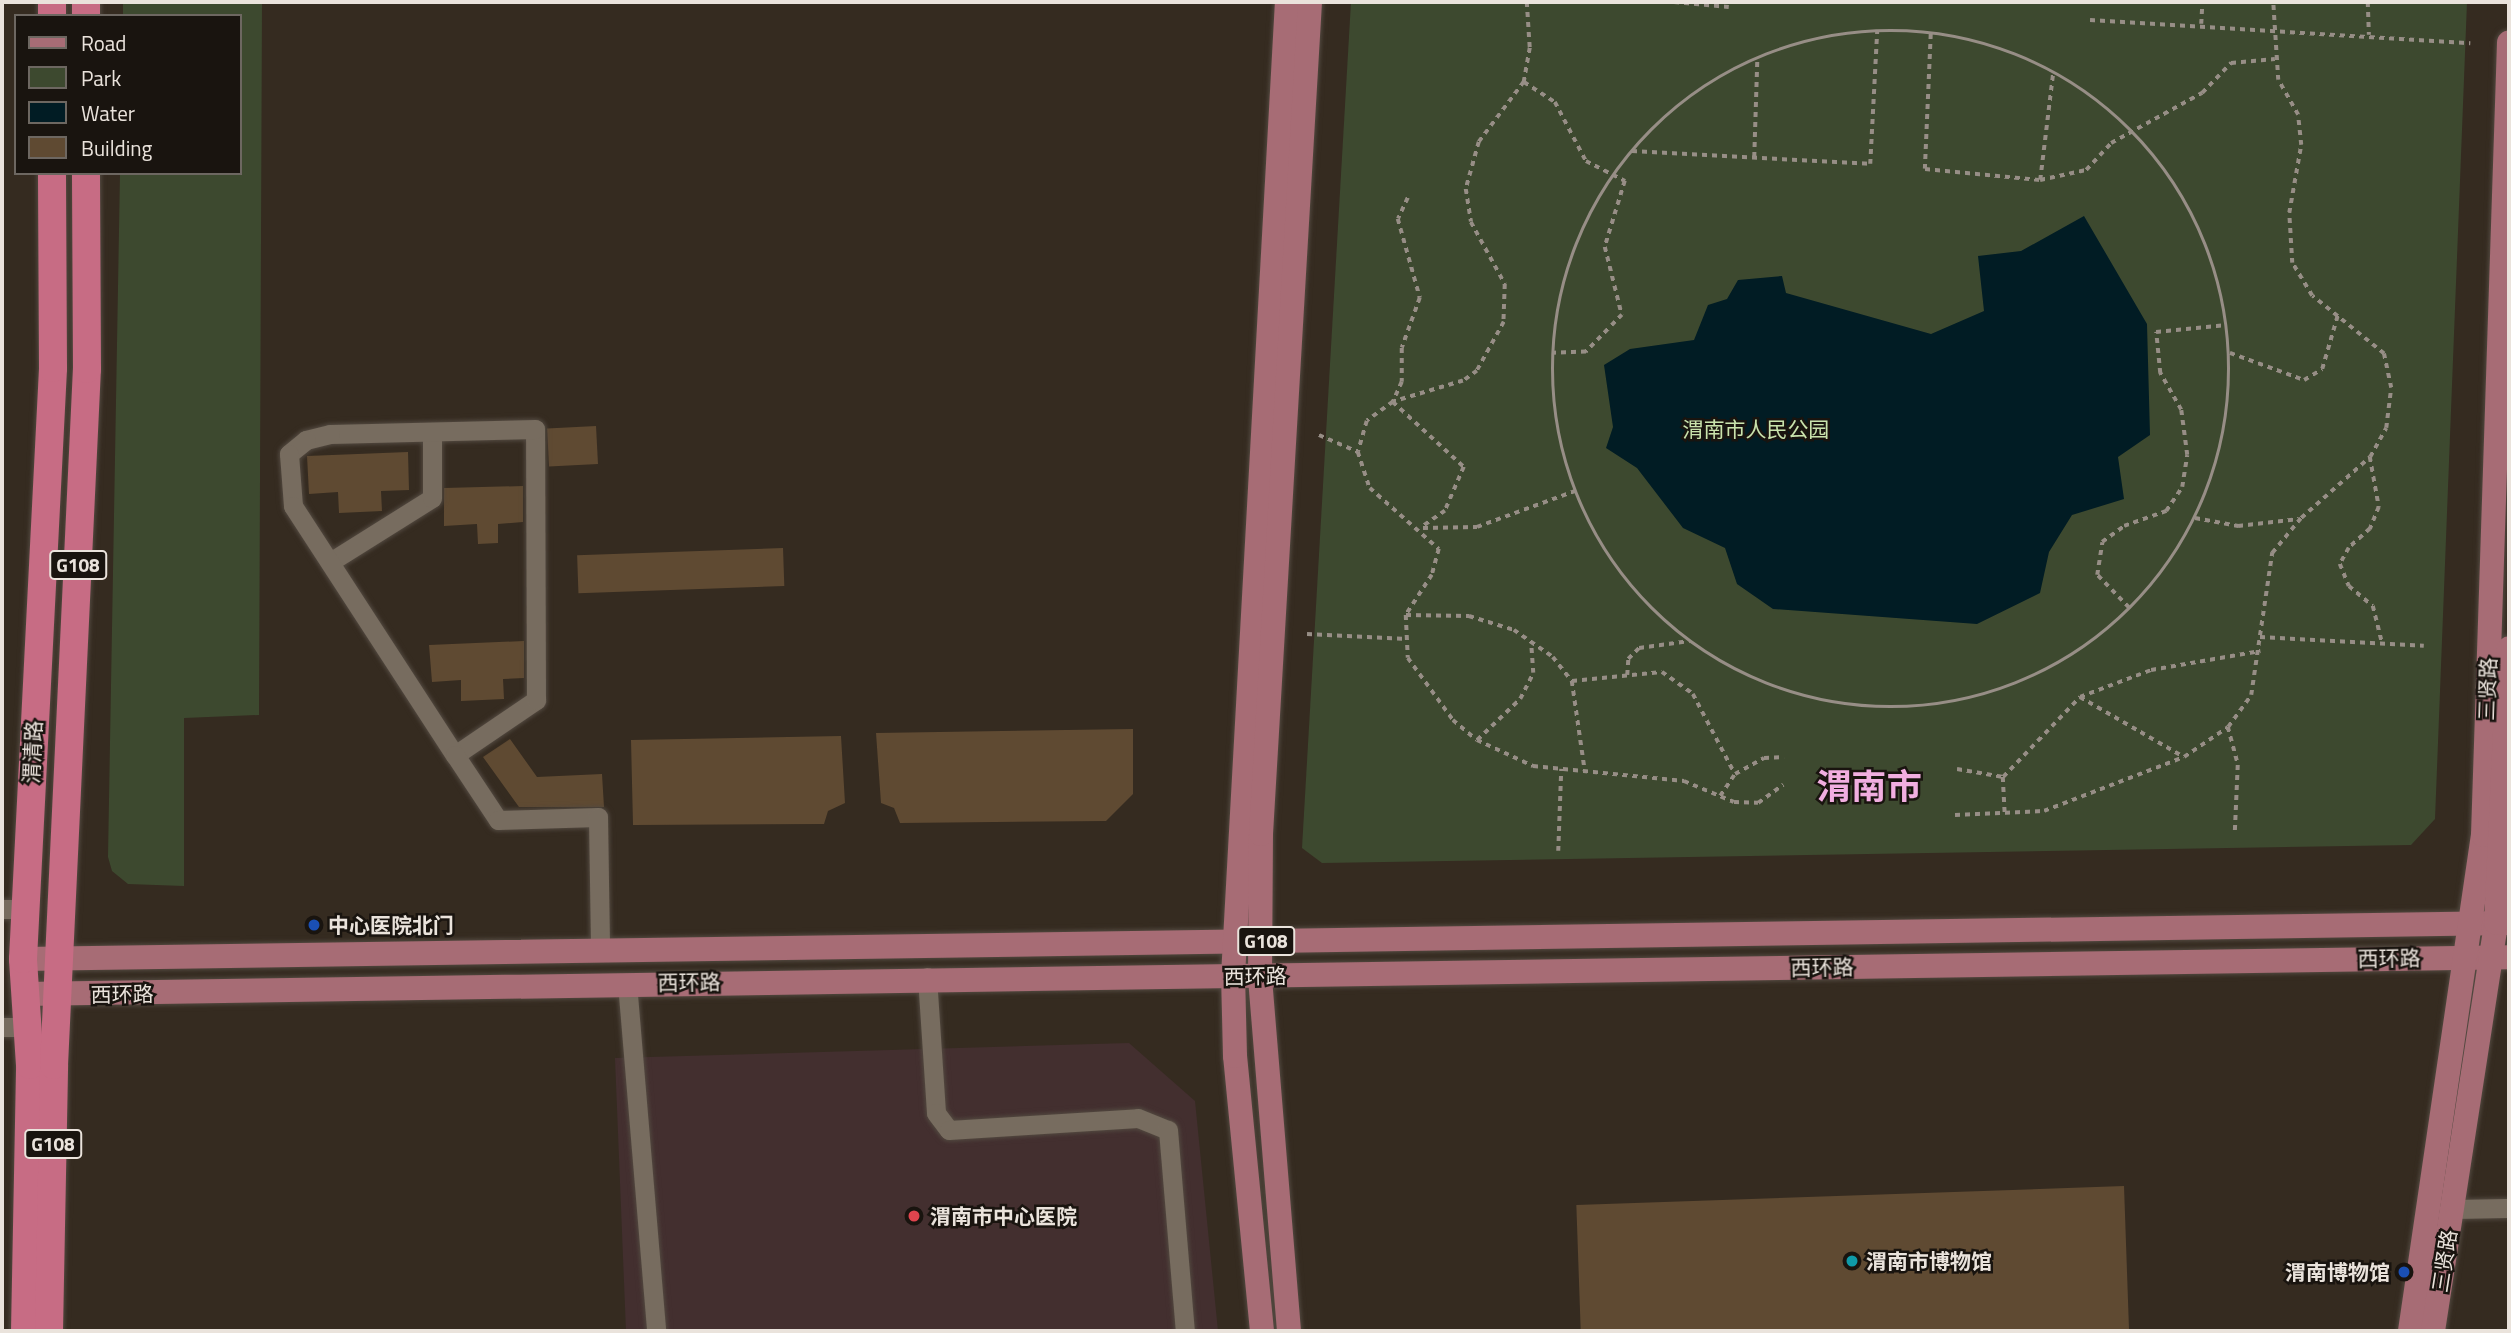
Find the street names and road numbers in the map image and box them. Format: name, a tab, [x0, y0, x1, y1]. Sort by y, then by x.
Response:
road number: G108	[48, 550, 108, 580]
street label: 三贤路	[2473, 657, 2501, 721]
street label: 渭清路	[18, 720, 46, 784]
road number: G108	[1236, 925, 1296, 956]
street label: 西环路	[2357, 945, 2421, 971]
street label: 西环路	[1790, 954, 1854, 980]
street label: 西环路	[1223, 963, 1287, 989]
street label: 西环路	[657, 969, 721, 995]
street label: 西环路	[90, 981, 154, 1007]
road number: G108	[23, 1128, 83, 1160]
street label: 三贤路	[2427, 1228, 2461, 1294]

